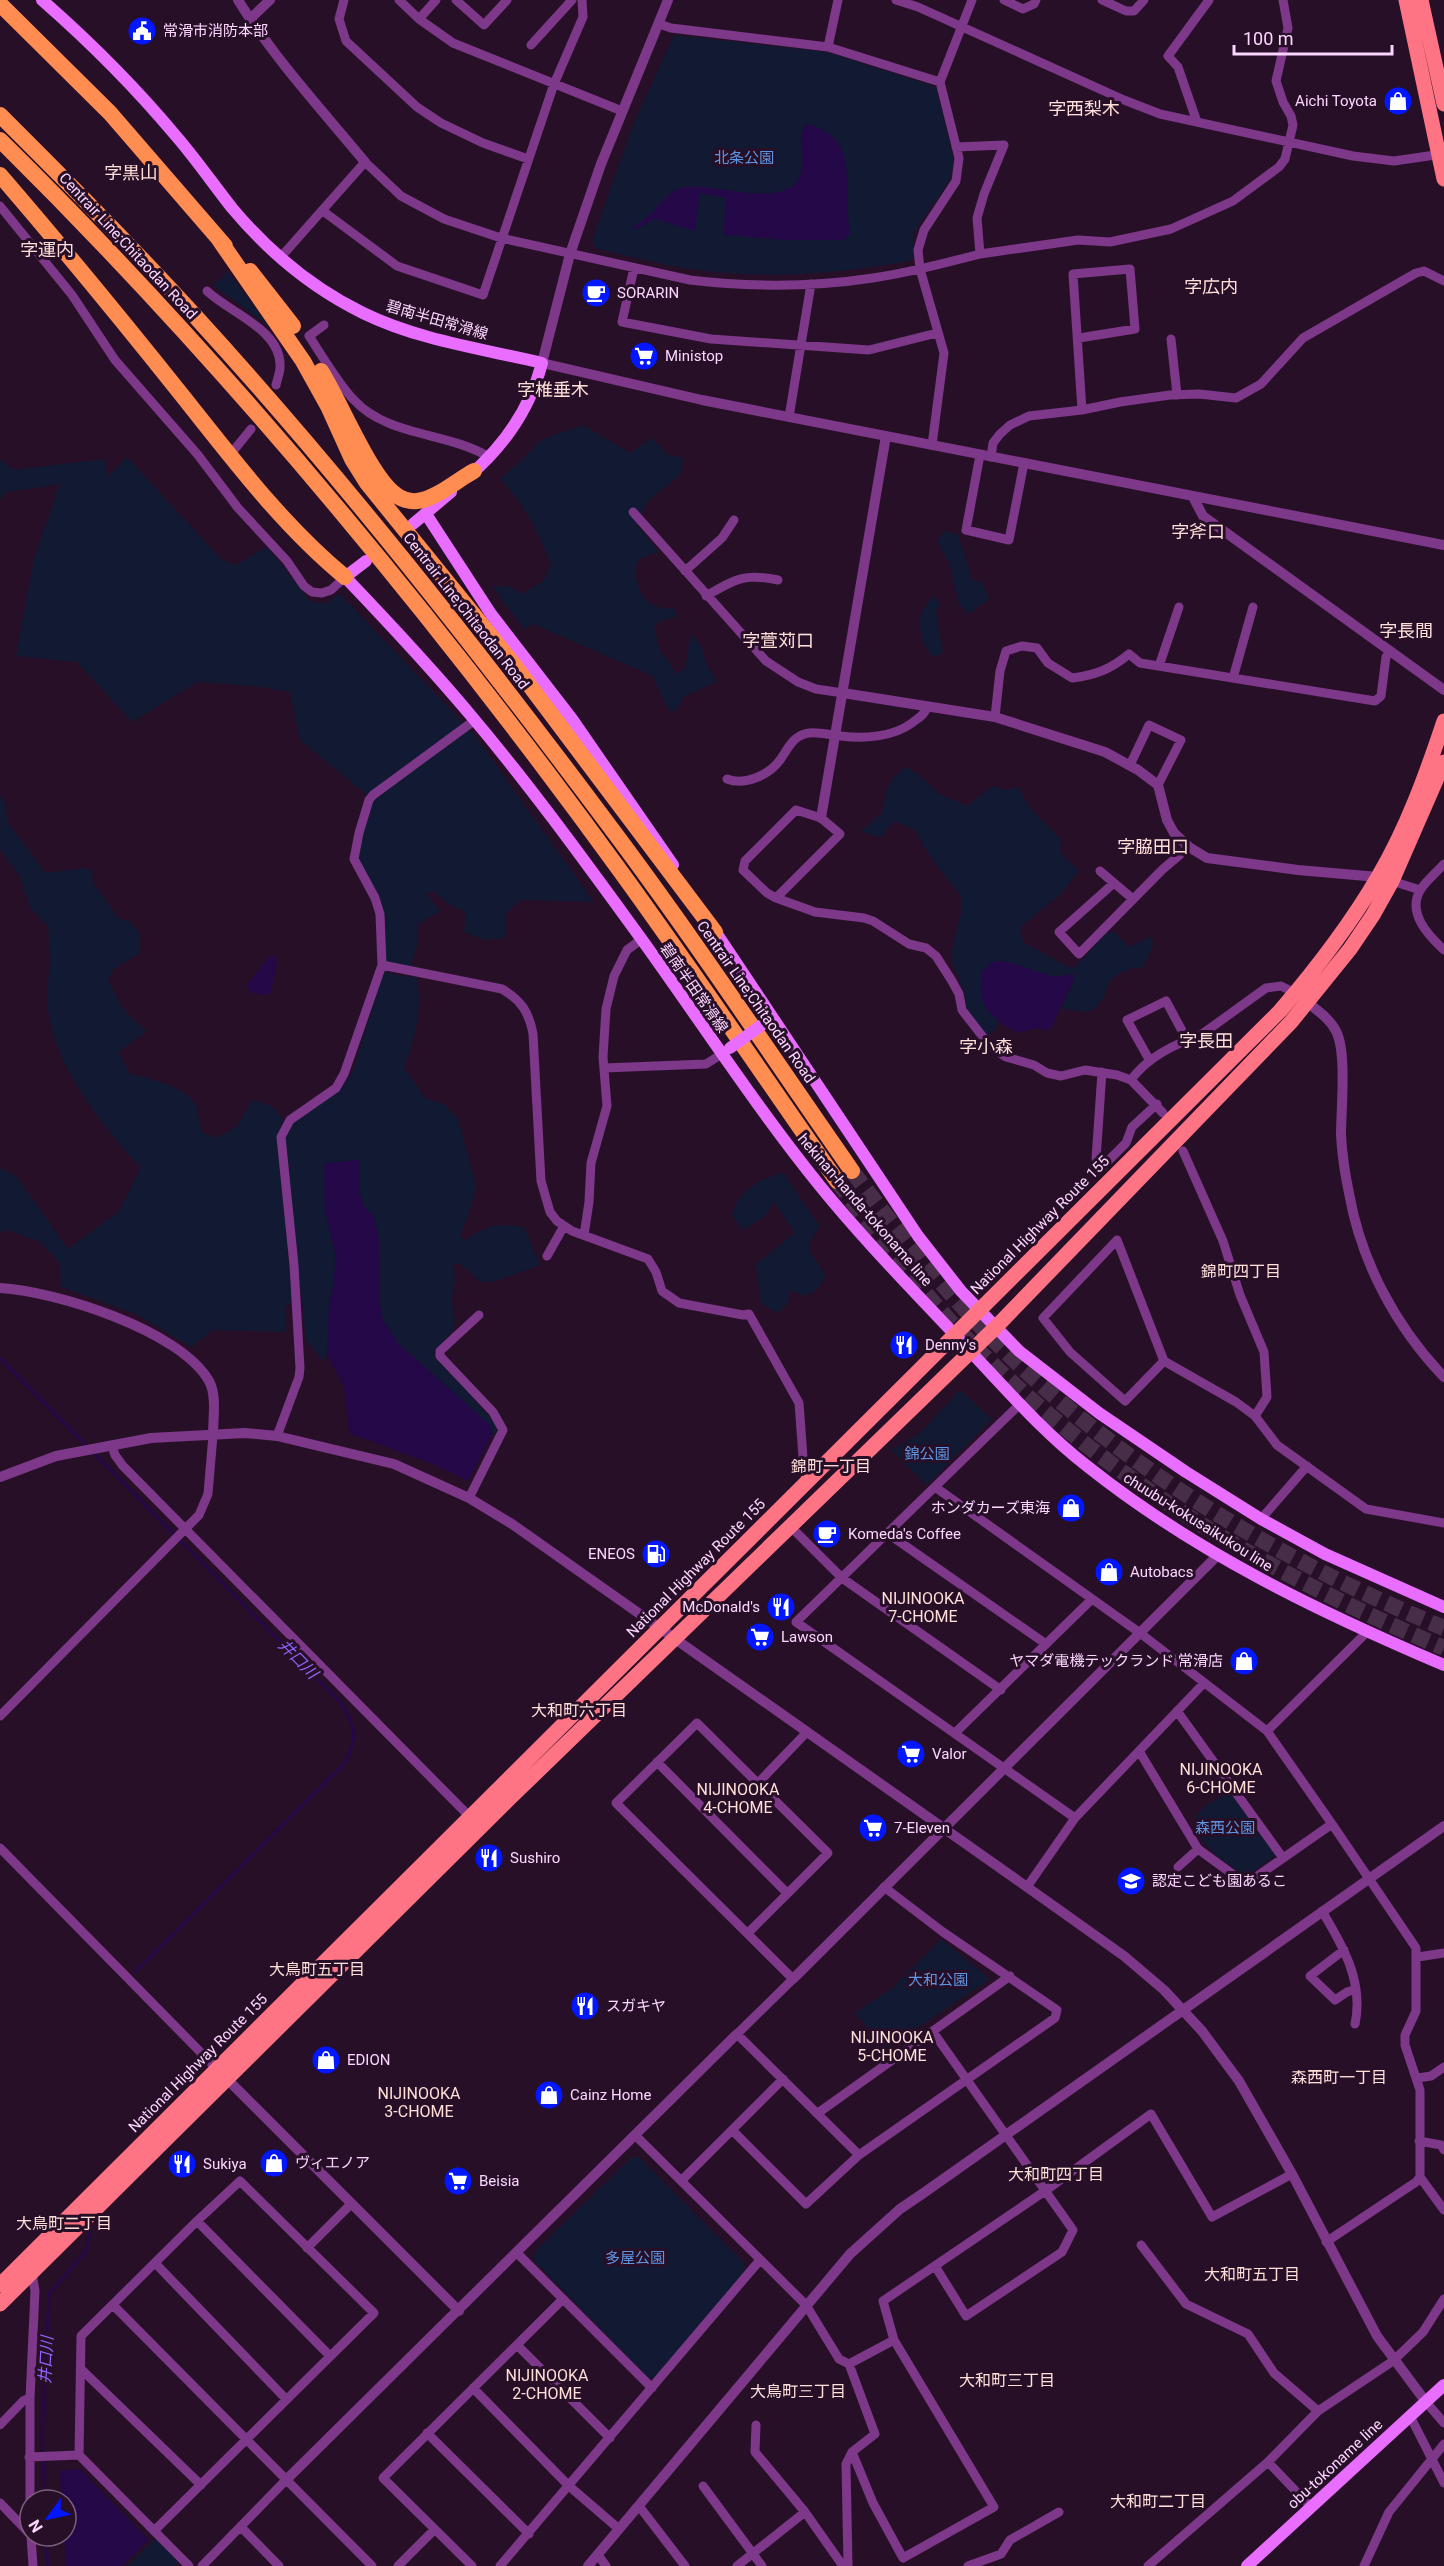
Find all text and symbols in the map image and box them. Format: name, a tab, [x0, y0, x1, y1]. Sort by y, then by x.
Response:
public building icon: 常滑市消防本部	[126, 15, 158, 47]
scale bar	[1234, 18, 1392, 56]
place label: 常滑市消防本部	[163, 22, 268, 40]
text: 100 m	[1243, 28, 1294, 49]
shop icon: Aichi Toyota	[1382, 85, 1414, 117]
place label: Aichi Toyota	[1295, 92, 1377, 110]
district label: 字西梨木	[1048, 98, 1120, 119]
park label: 北条公園	[714, 149, 774, 167]
district label: 字黒山	[104, 162, 158, 183]
street label: Centrair Line;Chitaodan Road	[55, 169, 201, 323]
district label: 字運内	[20, 239, 74, 260]
district label: 字広内	[1184, 276, 1238, 297]
cafe icon: SORARIN	[580, 277, 612, 309]
place label: SORARIN	[617, 284, 679, 302]
street label: 碧南半田常滑線	[384, 297, 490, 343]
supermarket icon: Ministop	[628, 340, 660, 372]
place label: Ministop	[665, 347, 723, 365]
district label: 字椎垂木	[517, 379, 589, 400]
district label: 字斧口	[1171, 521, 1225, 542]
street label: Centrair Line;Chitaodan Road	[399, 529, 533, 693]
district label: 字長間	[1379, 620, 1433, 641]
district label: 字萱苅口	[742, 630, 814, 651]
district label: 字脇田口	[1117, 836, 1189, 857]
street label: Centrair Line;Chitaodan Road	[693, 917, 819, 1087]
street label: 碧南半田常滑線	[657, 940, 731, 1036]
district label: 字長田	[1179, 1030, 1233, 1051]
district label: 字小森	[959, 1036, 1013, 1057]
street label: hekinan-handa-tokoname line	[794, 1130, 936, 1290]
street label: National Highway Route 155	[967, 1152, 1113, 1298]
district label: 錦町四丁目	[1201, 1262, 1281, 1281]
restaurant icon: Denny's	[888, 1329, 920, 1361]
place label: Denny's	[925, 1336, 976, 1354]
park label: 錦公園	[904, 1445, 950, 1463]
district label: 錦町一丁目	[791, 1457, 871, 1476]
street label: chuubu-kokusaikukou line	[1120, 1469, 1276, 1575]
shop icon: ホンダカーズ東海	[1055, 1492, 1087, 1524]
street label: National Highway Route 155	[623, 1495, 769, 1641]
place label: ホンダカーズ東海	[931, 1499, 1050, 1517]
cafe icon: Komeda's Coffee	[811, 1518, 843, 1550]
place label: Komeda's Coffee	[848, 1525, 961, 1543]
fuel station icon: ENEOS	[640, 1538, 672, 1570]
place label: ENEOS	[588, 1545, 635, 1563]
shop icon: Autobacs	[1093, 1556, 1125, 1588]
place label: Autobacs	[1130, 1563, 1193, 1581]
district label: NIJINOOKA 7-CHOME	[882, 1589, 965, 1626]
restaurant icon: McDonald's	[765, 1591, 797, 1623]
place label: McDonald's	[682, 1598, 760, 1616]
supermarket icon: Lawson	[744, 1621, 776, 1653]
place label: Lawson	[781, 1628, 833, 1646]
water label: 井口川	[274, 1635, 323, 1684]
shop icon: ヤマダ電機テックランド 常滑店	[1228, 1645, 1260, 1677]
place label: ヤマダ電機テックランド 常滑店	[1009, 1652, 1223, 1670]
district label: 大和町六丁目	[531, 1701, 627, 1720]
supermarket icon: Valor	[895, 1738, 927, 1770]
place label: Valor	[932, 1745, 967, 1763]
district label: NIJINOOKA 6-CHOME	[1180, 1760, 1263, 1797]
district label: NIJINOOKA 4-CHOME	[697, 1780, 780, 1817]
supermarket icon: 7-Eleven	[857, 1812, 889, 1844]
place label: 7-Eleven	[894, 1819, 950, 1837]
park label: 森西公園	[1195, 1819, 1255, 1837]
restaurant icon: Sushiro	[473, 1842, 505, 1874]
place label: Sushiro	[510, 1849, 560, 1867]
school or university icon: 認定こども園あるこ	[1115, 1865, 1147, 1897]
place label: 認定こども園あるこ	[1152, 1872, 1287, 1890]
district label: 大鳥町五丁目	[269, 1960, 365, 1979]
park label: 大和公園	[908, 1971, 968, 1989]
street label: National Highway Route 155	[125, 1990, 271, 2136]
restaurant icon: スガキヤ	[569, 1990, 601, 2022]
place label: スガキヤ	[606, 1997, 666, 2015]
district label: NIJINOOKA 5-CHOME	[851, 2028, 934, 2065]
shop icon: EDION	[310, 2044, 342, 2076]
place label: EDION	[347, 2051, 390, 2069]
district label: 森西町一丁目	[1291, 2068, 1387, 2087]
shop icon: Cainz Home	[533, 2079, 565, 2111]
district label: NIJINOOKA 3-CHOME	[378, 2084, 461, 2121]
place label: Cainz Home	[570, 2086, 651, 2104]
shop icon: ヴィエノア	[258, 2147, 290, 2179]
restaurant icon: Sukiya	[166, 2148, 198, 2180]
place label: ヴィエノア	[295, 2154, 370, 2172]
place label: Sukiya	[203, 2155, 247, 2173]
supermarket icon: Beisia	[442, 2165, 474, 2197]
district label: 大和町四丁目	[1008, 2165, 1104, 2184]
place label: Beisia	[479, 2172, 520, 2190]
district label: 大鳥町二丁目	[16, 2214, 112, 2233]
park label: 多屋公園	[605, 2249, 665, 2267]
district label: 大和町五丁目	[1204, 2265, 1300, 2284]
water label: 井口川	[35, 2334, 57, 2384]
district label: NIJINOOKA 2-CHOME	[506, 2366, 589, 2403]
district label: 大和町三丁目	[959, 2371, 1055, 2390]
district label: 大鳥町三丁目	[750, 2382, 846, 2401]
street label: obu-tokoname line	[1284, 2415, 1386, 2513]
north arrow	[18, 2488, 78, 2548]
district label: 大和町二丁目	[1110, 2492, 1206, 2511]
text: N	[25, 2516, 47, 2536]

